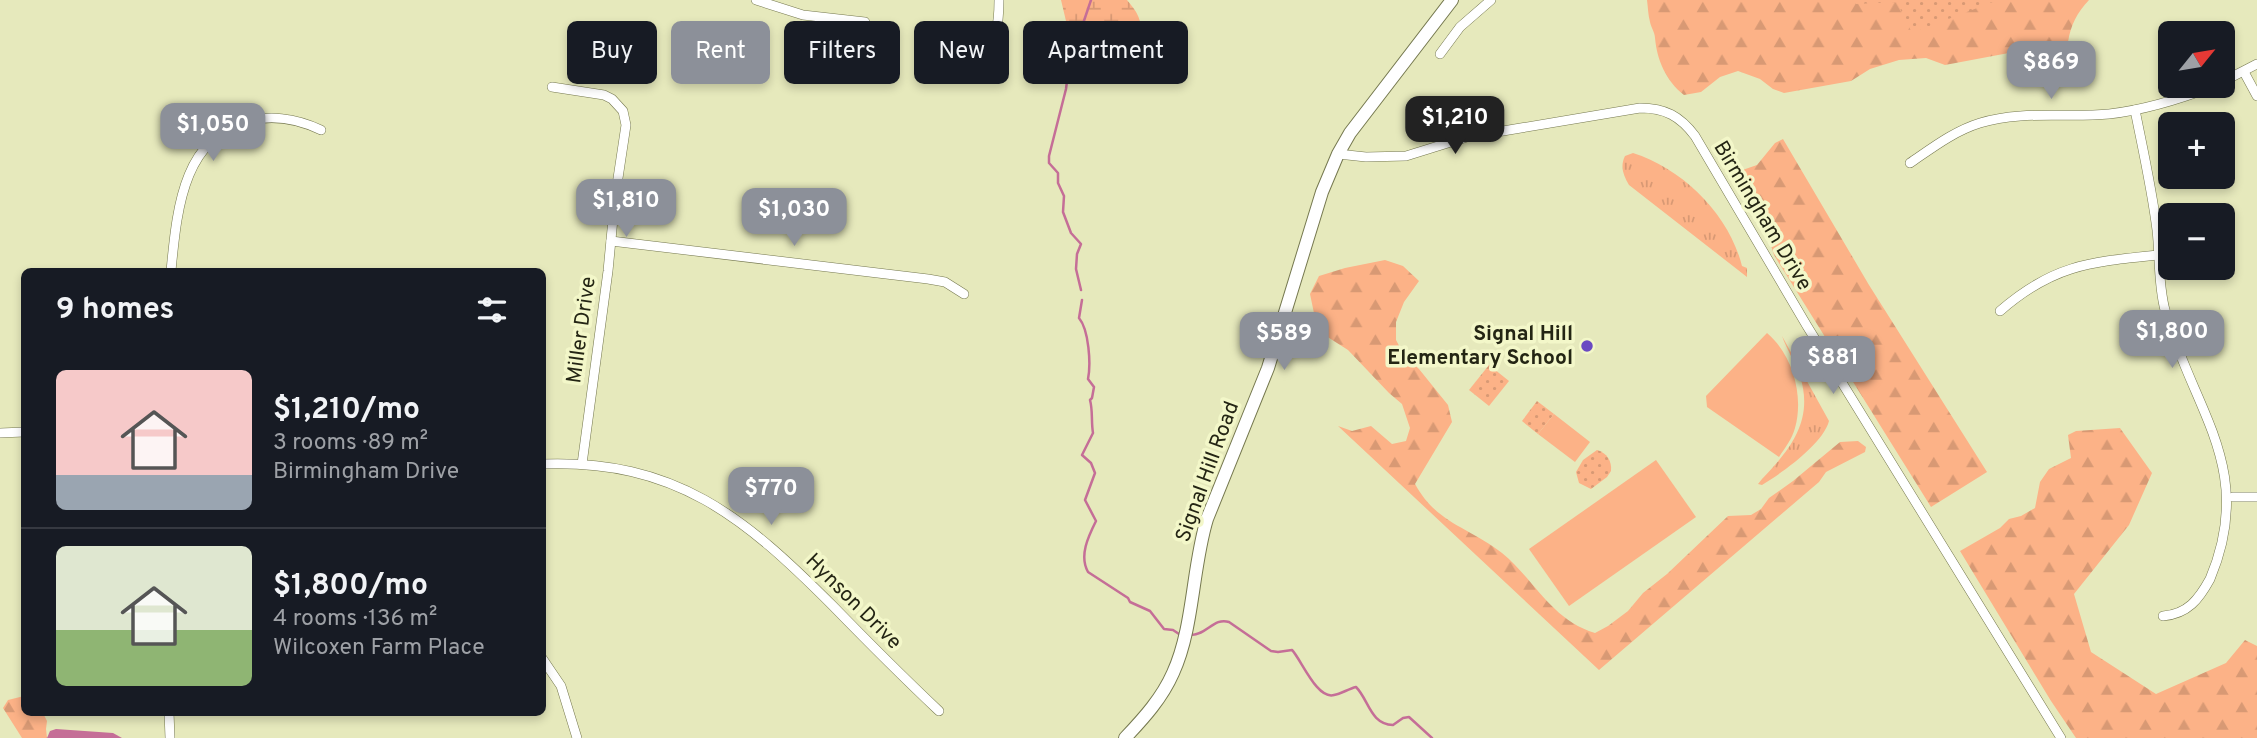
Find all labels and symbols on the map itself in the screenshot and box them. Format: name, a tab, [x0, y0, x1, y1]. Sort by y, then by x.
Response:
north arrow	[2158, 21, 2235, 98]
pin: $869	[2010, 42, 2092, 101]
pin: $1,210	[1398, 96, 1512, 156]
pin: $1,050	[156, 104, 270, 163]
street label: Birmingham Drive	[1707, 136, 1817, 296]
pin: $1,810	[569, 180, 683, 239]
pin: $1,030	[737, 188, 851, 248]
street label: Miller Drive	[561, 275, 603, 385]
pin: $1,800	[2115, 310, 2229, 370]
pin: $589	[1243, 312, 1325, 372]
place label: Signal Hill Elementary School	[1387, 321, 1573, 372]
pin: $881	[1792, 336, 1874, 396]
marker: Signal Hill Elementary School	[1579, 338, 1595, 354]
street label: Signal Hill Road	[1170, 398, 1246, 546]
pin: $770	[730, 468, 812, 527]
street label: Hynson Drive	[799, 548, 907, 656]

